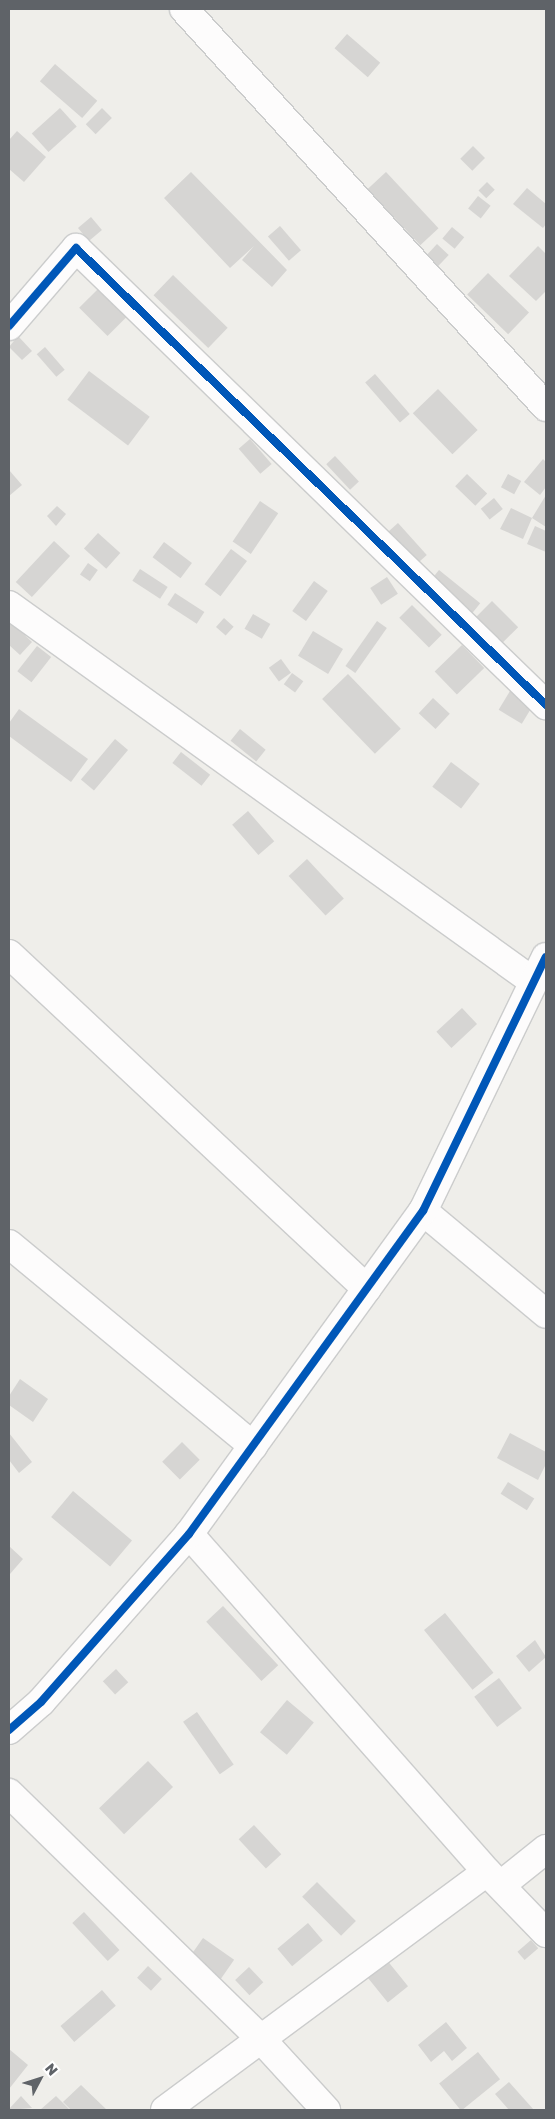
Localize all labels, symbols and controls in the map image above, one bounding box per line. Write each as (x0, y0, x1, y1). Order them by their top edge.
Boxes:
north arrow (15, 2054, 65, 2104)
text: N (42, 2059, 62, 2079)

